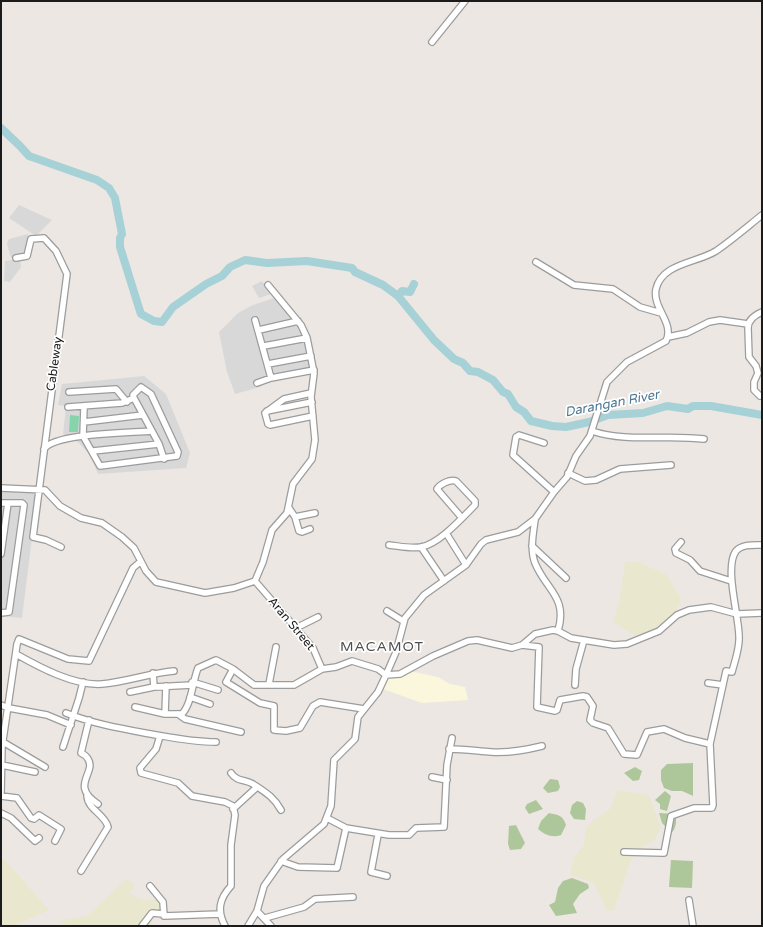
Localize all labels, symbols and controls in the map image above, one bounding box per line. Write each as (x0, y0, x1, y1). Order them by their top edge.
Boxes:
street label: Cableway (44, 336, 66, 392)
water label: Darangan River (564, 387, 660, 421)
street label: Aran Street (265, 594, 317, 654)
district label: MACAMOT (340, 639, 424, 655)

